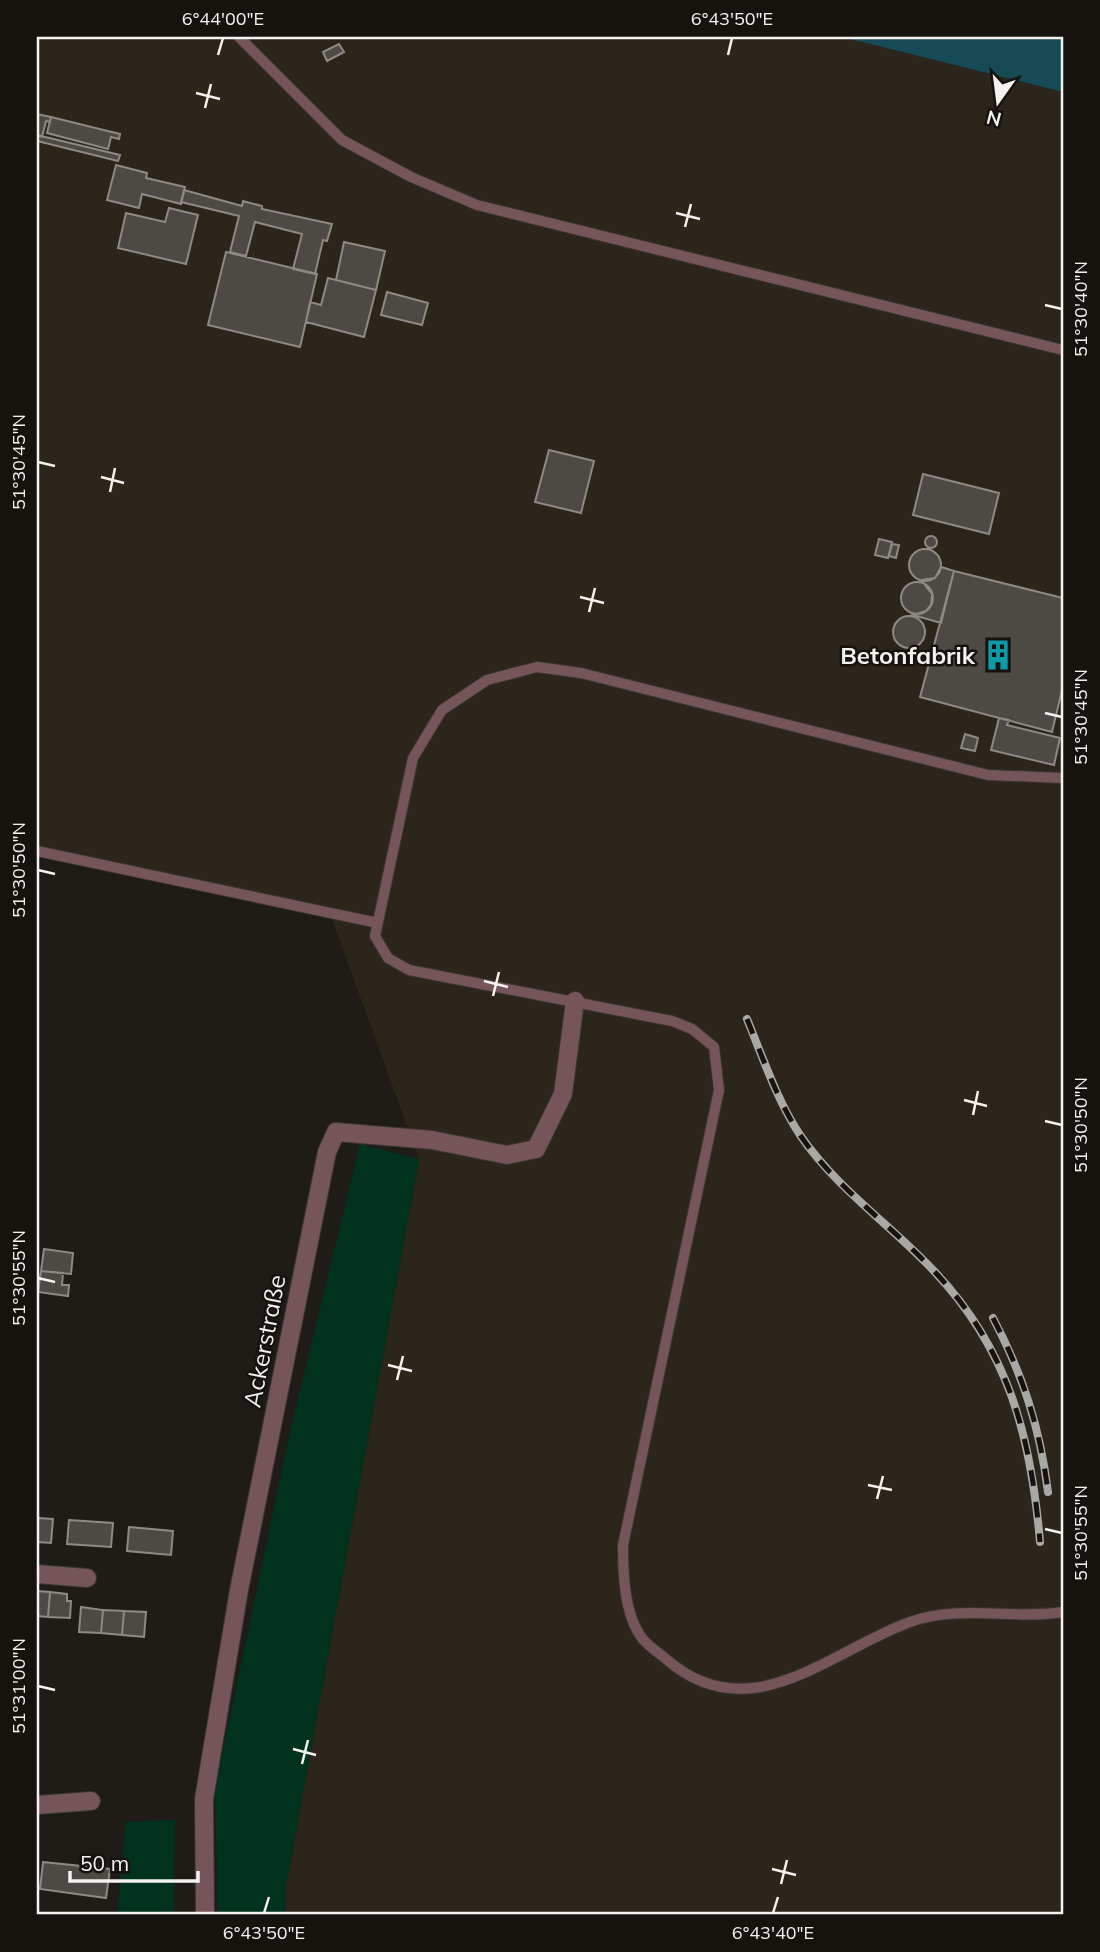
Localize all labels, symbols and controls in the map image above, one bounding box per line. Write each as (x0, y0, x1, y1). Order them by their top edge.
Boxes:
text: 6°44'00"E (182, 7, 264, 30)
text: 6°43'50"E (691, 7, 773, 30)
north arrow (964, 66, 1034, 136)
text: N (984, 105, 1004, 132)
text: 51°30'40"N (1069, 261, 1092, 357)
text: 51°30'45"N (7, 414, 30, 510)
building icon: Betonfabrik (981, 638, 1015, 672)
place label: Betonfabrik (840, 640, 976, 670)
text: 51°30'45"N (1069, 669, 1092, 765)
text: 51°30'50"N (7, 822, 30, 918)
text: 51°30'50"N (1069, 1077, 1092, 1173)
text: 51°30'55"N (7, 1230, 30, 1326)
street label: Ackerstraße (236, 1272, 292, 1410)
text: 51°30'55"N (1069, 1485, 1092, 1581)
text: 51°31'00"N (7, 1638, 30, 1734)
scale bar (70, 1840, 198, 1884)
text: 50 m (80, 1850, 129, 1876)
text: 6°43'50"E (223, 1921, 305, 1944)
text: 6°43'40"E (732, 1921, 814, 1944)

